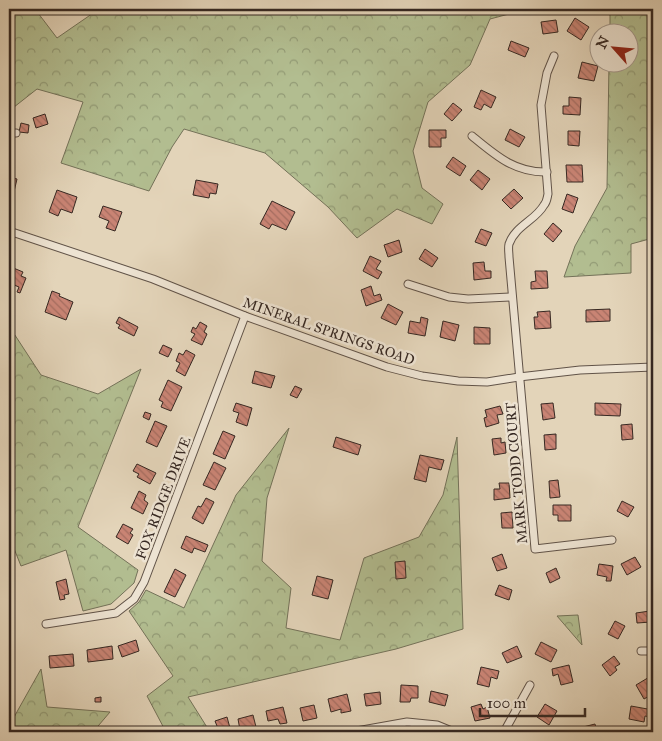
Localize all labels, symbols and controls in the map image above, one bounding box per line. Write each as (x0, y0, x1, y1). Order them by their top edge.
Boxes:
north arrow (590, 22, 640, 72)
text: N (593, 33, 613, 51)
street label: MINERAL SPRINGS ROAD (241, 294, 417, 369)
street label: MARK TODD COURT (502, 401, 531, 544)
street label: FOX RIDGE DRIVE (132, 434, 195, 562)
scale bar (480, 686, 584, 718)
text: 100 m (487, 694, 527, 712)

